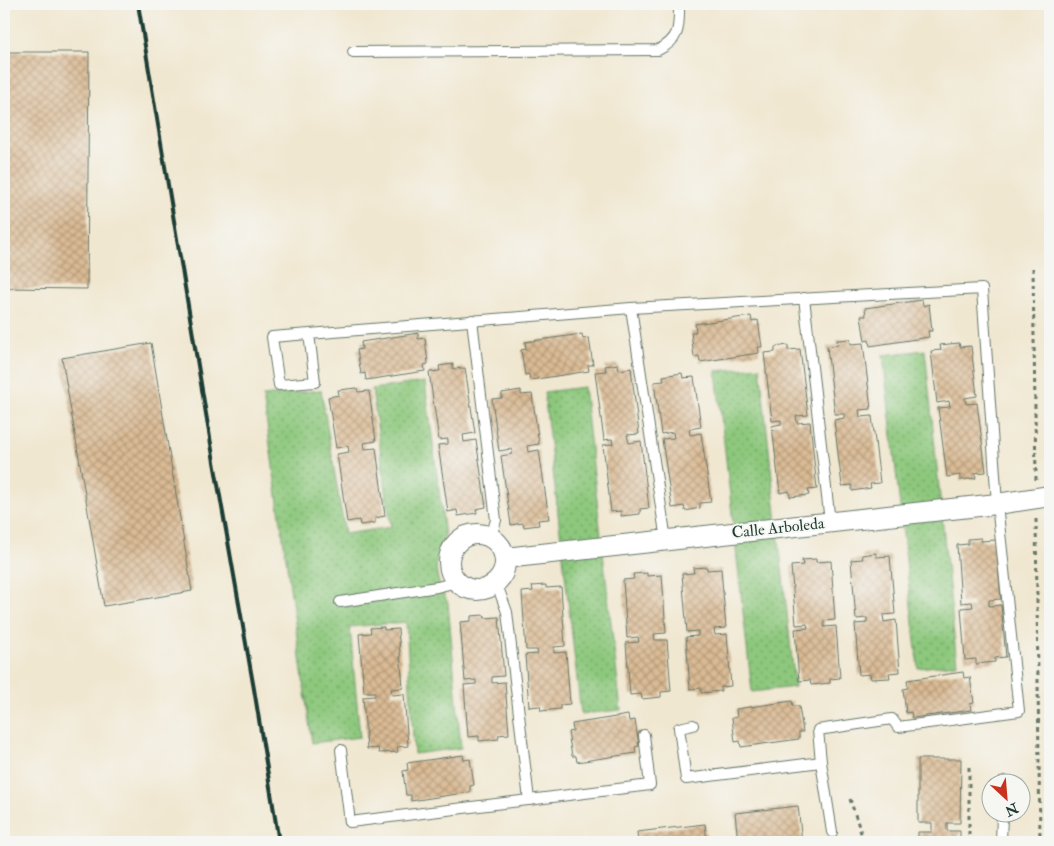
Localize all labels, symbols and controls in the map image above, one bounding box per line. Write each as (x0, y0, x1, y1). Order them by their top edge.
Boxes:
street label: Calle Arboleda (731, 513, 826, 543)
north arrow (982, 774, 1032, 824)
text: N (1002, 798, 1022, 820)

